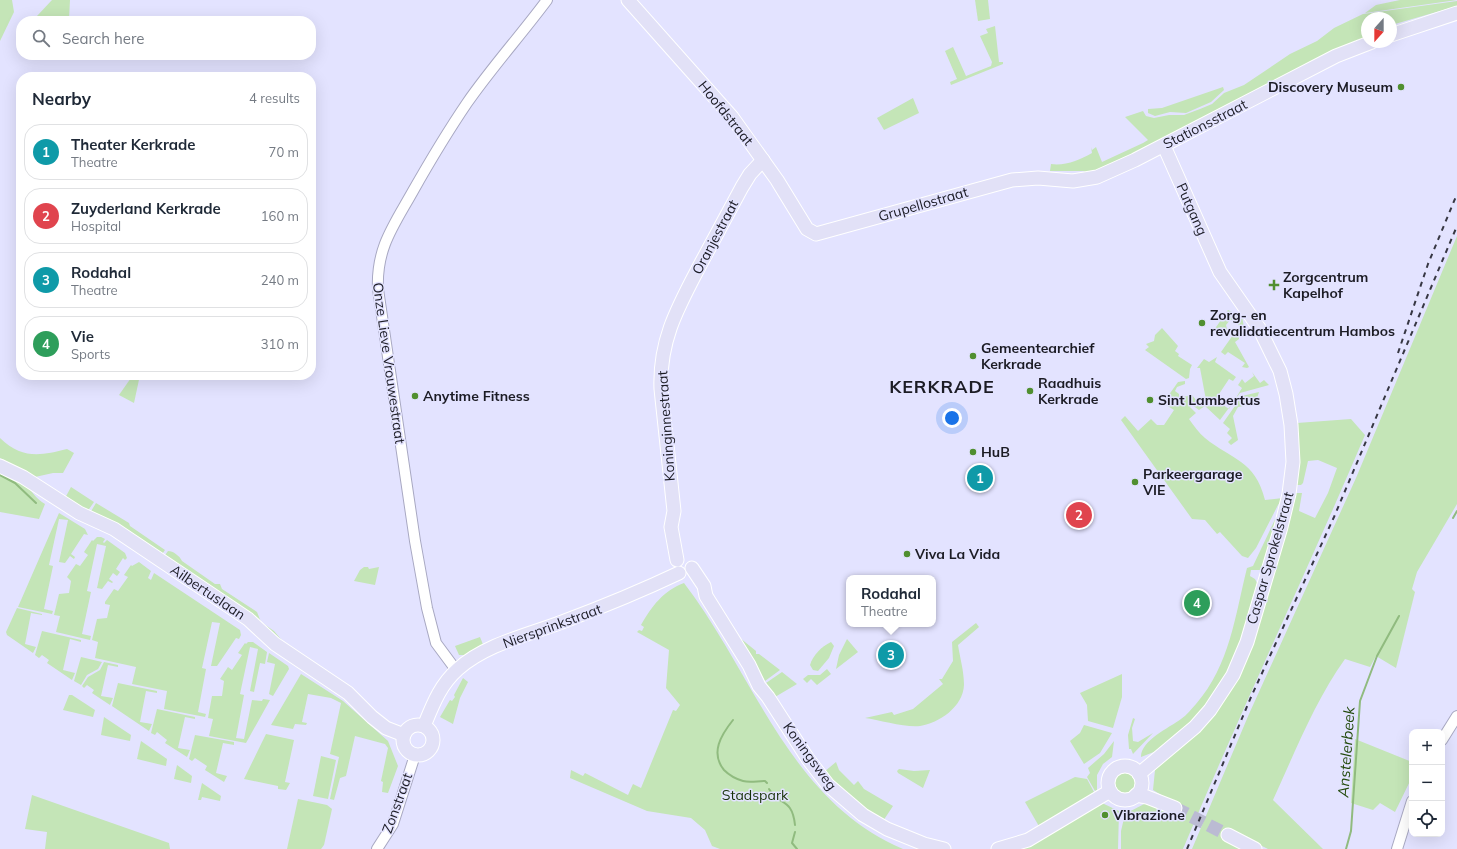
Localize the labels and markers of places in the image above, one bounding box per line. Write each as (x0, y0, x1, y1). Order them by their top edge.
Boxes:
place label: Discovery Museum (1268, 78, 1393, 96)
marker: Discovery Museum (1396, 82, 1406, 92)
place label: Zorgcentrum Kapelhof (1283, 268, 1368, 302)
marker: Zorgcentrum Kapelhof (1268, 279, 1280, 291)
place label: Zorg- en revalidatiecentrum Hambos (1210, 306, 1395, 340)
marker: Zorg- en revalidatiecentrum Hambos (1197, 318, 1207, 328)
place label: Gemeentearchief Kerkrade (981, 339, 1095, 373)
marker: Gemeentearchief Kerkrade (968, 351, 978, 361)
place label: Raadhuis Kerkrade (1038, 374, 1101, 408)
marker: Raadhuis Kerkrade (1025, 386, 1035, 396)
place label: Anytime Fitness (423, 387, 530, 405)
marker: Anytime Fitness (410, 391, 420, 401)
place label: Sint Lambertus (1158, 391, 1260, 409)
marker: Sint Lambertus (1145, 395, 1155, 405)
place label: HuB (981, 443, 1010, 461)
marker: HuB (968, 447, 978, 457)
pin: 1 (967, 463, 993, 493)
place label: Parkeergarage VIE (1142, 465, 1243, 499)
marker: Parkeergarage VIE (1130, 477, 1140, 487)
pin: 2 (1066, 500, 1092, 530)
place label: Viva La Vida (914, 545, 1000, 563)
marker: Viva La Vida (902, 549, 912, 559)
pin: 4 (1184, 588, 1210, 618)
pin: 3 (878, 640, 904, 670)
place label: Vibrazione (1112, 806, 1185, 824)
marker: Vibrazione (1100, 810, 1110, 820)

